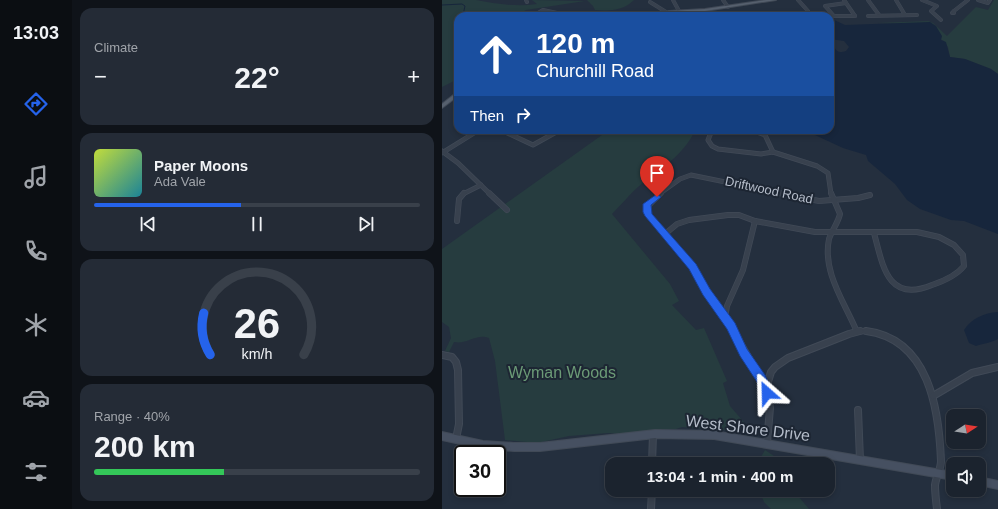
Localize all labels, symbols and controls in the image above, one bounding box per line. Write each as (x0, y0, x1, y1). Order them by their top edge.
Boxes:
text: 13:03 (13, 23, 59, 43)
icon: ahead (470, 28, 522, 80)
text: 120 m (536, 28, 615, 59)
text: Climate (94, 40, 138, 55)
text: 22° (234, 61, 280, 94)
text: Churchill Road (536, 61, 654, 81)
text: − (94, 64, 107, 89)
text: + (407, 64, 420, 89)
icon: directions (22, 90, 50, 118)
icon: right (512, 104, 534, 126)
text: Then (470, 107, 504, 124)
pin (640, 156, 674, 197)
text: Paper Moons (154, 157, 248, 174)
icon: arrive (646, 162, 668, 184)
icon: music (22, 163, 50, 191)
street label: Driftwood Road (724, 173, 814, 207)
text: Ada Vale (154, 174, 206, 189)
icon: previous (137, 213, 159, 235)
icon: pause (246, 213, 268, 235)
icon: next (355, 213, 377, 235)
icon: phone (22, 237, 50, 265)
text: 26 (234, 300, 280, 347)
icon: climate (22, 311, 50, 339)
text: km/h (242, 346, 273, 362)
park label: Wyman Woods (508, 364, 616, 381)
position arrow (746, 372, 788, 414)
icon: car (22, 384, 50, 412)
text: Range · 40% (94, 409, 170, 424)
north arrow (946, 409, 986, 449)
map controls (946, 409, 986, 497)
street label: West Shore Drive (685, 412, 811, 444)
text: 200 km (94, 430, 196, 463)
speed limit sign: 30 (454, 445, 506, 497)
button: sound (946, 457, 986, 497)
icon: filters (22, 458, 50, 486)
text: 13:04 · 1 min · 400 m (647, 468, 793, 485)

